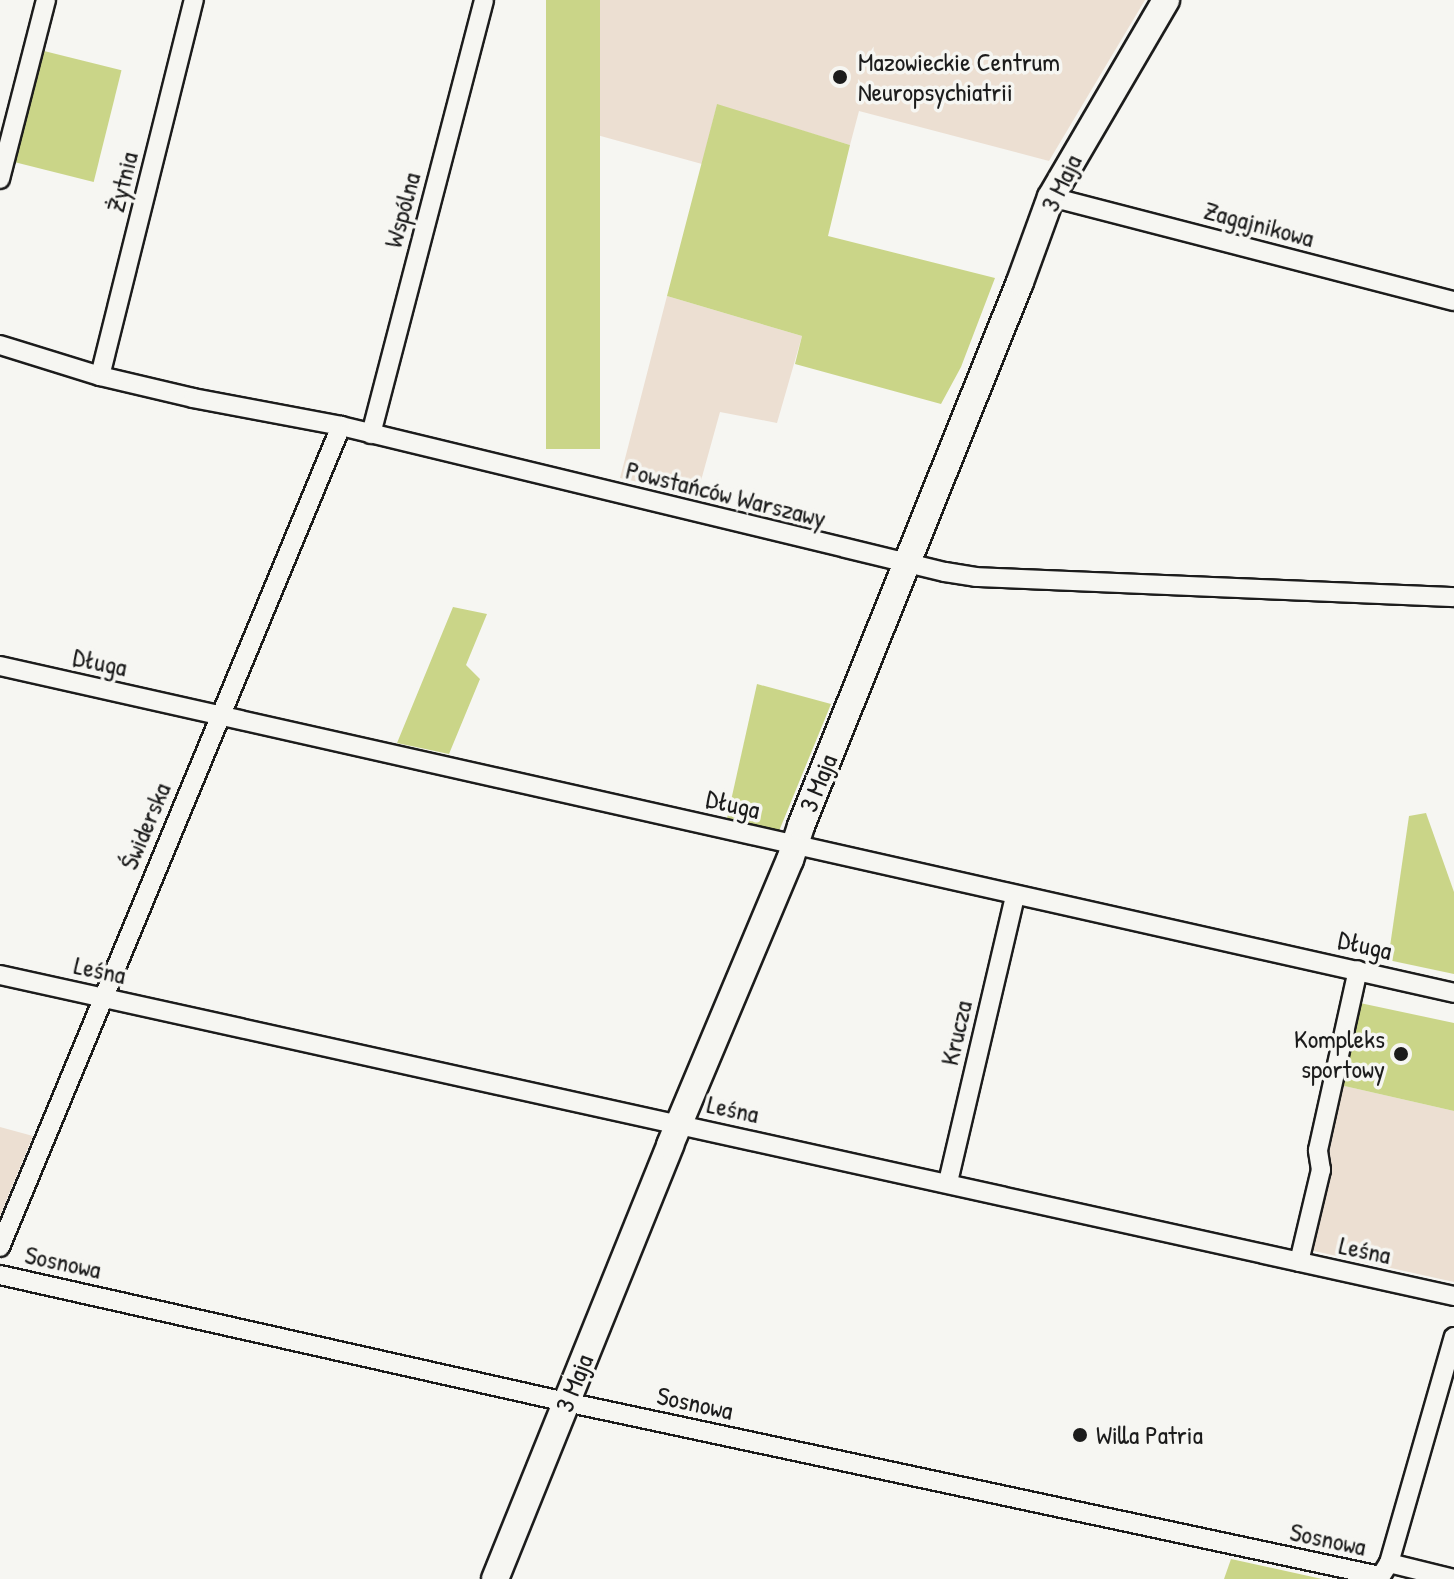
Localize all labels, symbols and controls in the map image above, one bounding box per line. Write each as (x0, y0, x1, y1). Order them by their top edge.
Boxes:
place label: Mazowieckie Centrum Neuropsychiatrii (858, 46, 1060, 108)
marker: Mazowieckie Centrum Neuropsychiatrii (829, 66, 851, 88)
street label: Żytnia (99, 149, 145, 215)
street label: 3 Maja (1034, 149, 1088, 217)
street label: Wspólna (377, 169, 427, 251)
street label: Zagajnikowa (1201, 194, 1317, 254)
street label: Powstańców Warszawy (623, 454, 829, 534)
street label: Długa (70, 641, 130, 683)
street label: 3 Maja (792, 750, 844, 816)
street label: Świderska (113, 778, 177, 874)
street label: Długa (703, 783, 763, 825)
street label: Długa (1335, 924, 1395, 966)
street label: Leśna (71, 949, 129, 991)
street label: Krucza (933, 998, 979, 1068)
place label: Kompleks sportowy (1294, 1023, 1385, 1084)
marker: Kompleks sportowy (1392, 1045, 1410, 1063)
street label: Leśna (704, 1088, 762, 1130)
street label: Leśna (1336, 1229, 1394, 1271)
street label: Sosnowa (22, 1239, 104, 1285)
street label: 3 Maja (548, 1350, 600, 1416)
street label: Sosnowa (654, 1380, 736, 1426)
place label: Willa Patria (1096, 1419, 1203, 1451)
marker: Willa Patria (1071, 1426, 1089, 1444)
street label: Sosnowa (1287, 1516, 1369, 1562)

